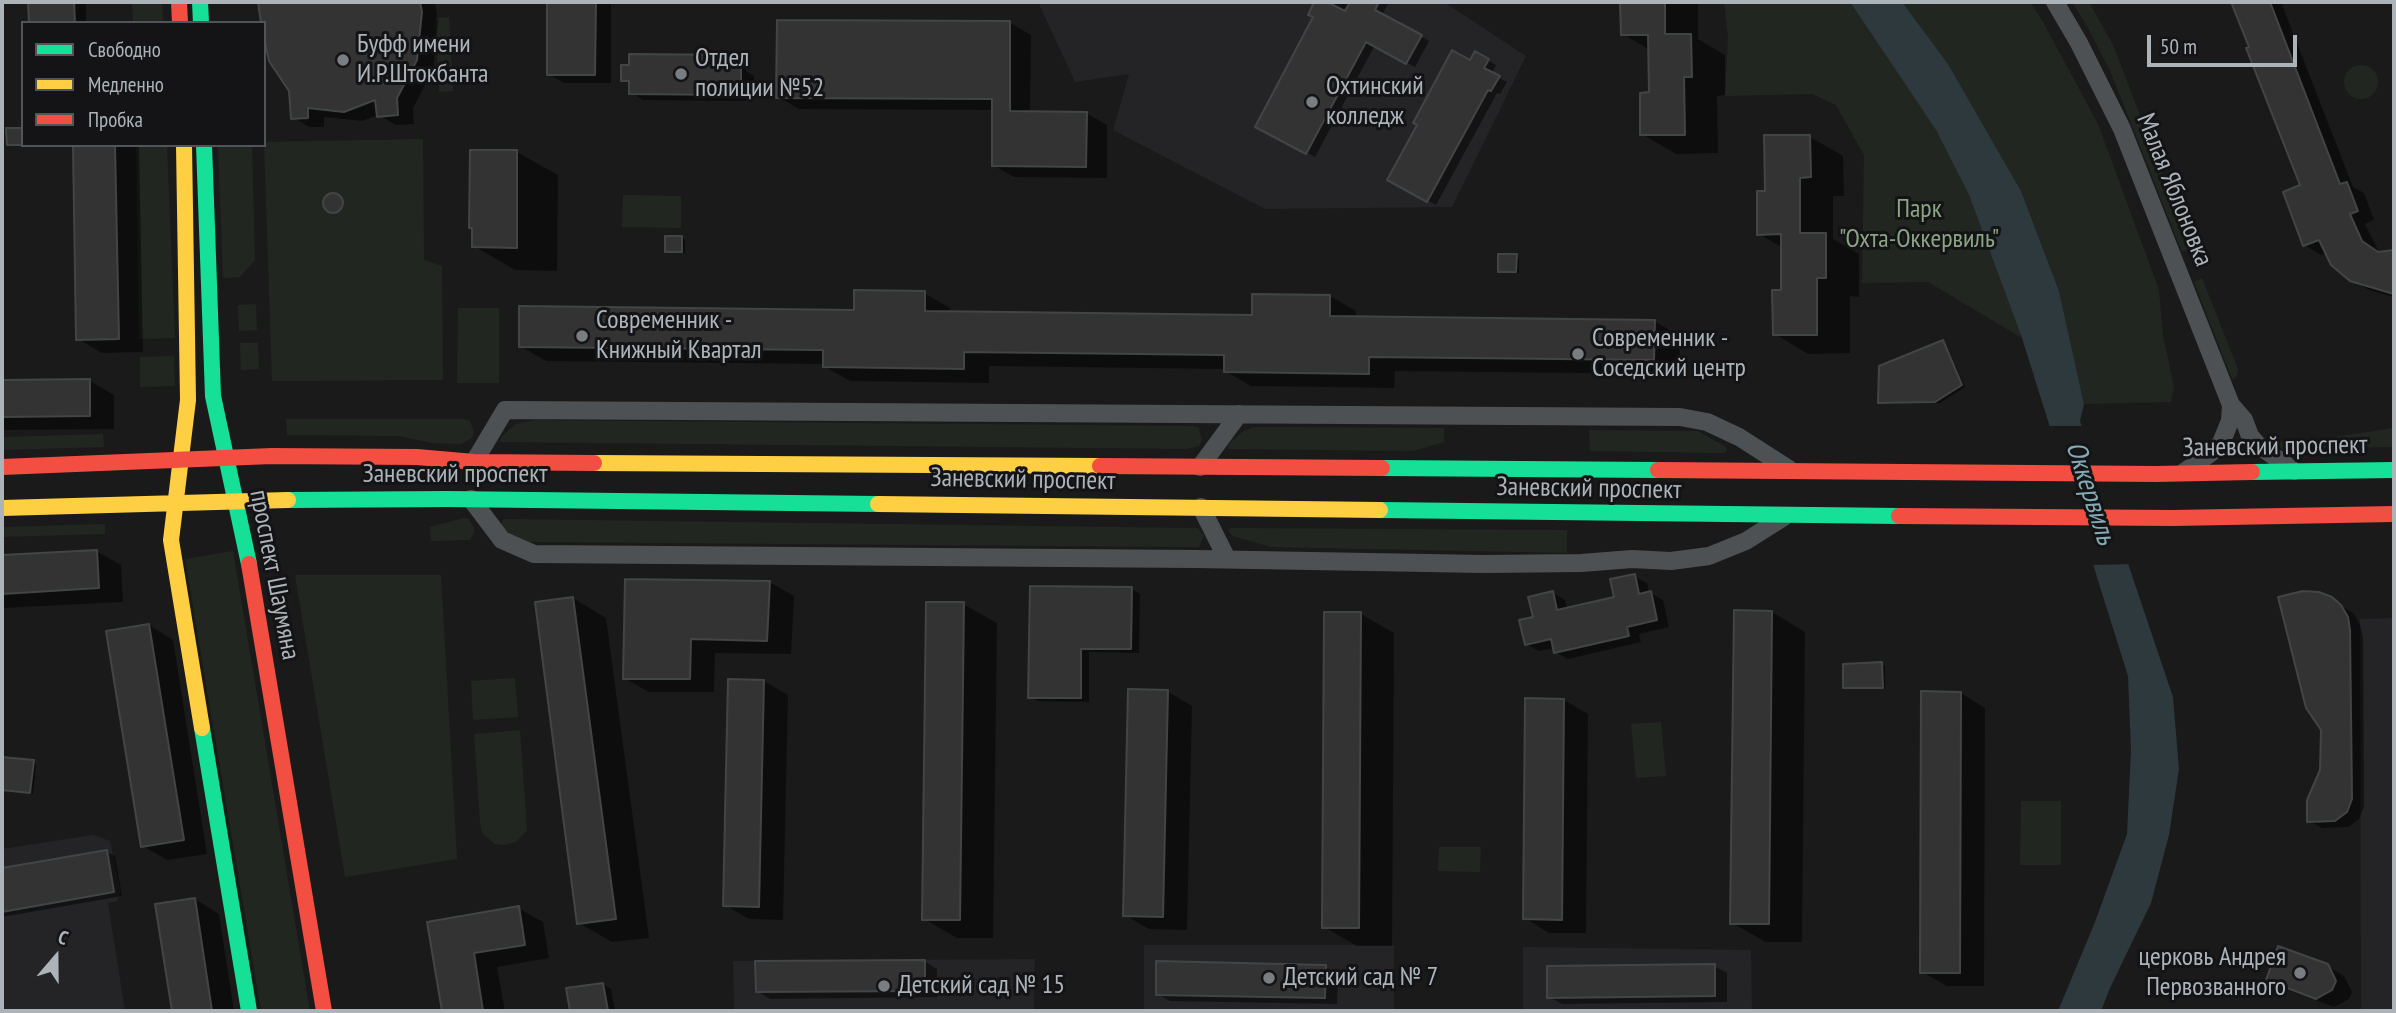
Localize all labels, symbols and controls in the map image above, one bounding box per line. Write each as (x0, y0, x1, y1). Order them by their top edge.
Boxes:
legend (21, 21, 266, 147)
scale bar (2151, 21, 2302, 65)
place label: Буфф имени И.Р.Штокбанта (357, 29, 489, 90)
text: 50 m (2160, 33, 2197, 60)
text: Свободно (88, 36, 161, 63)
place label: Отдел полиции №52 (695, 43, 824, 104)
marker: Буфф имени И.Р.Штокбанта (335, 52, 351, 68)
marker: Отдел полиции №52 (673, 66, 689, 82)
text: Медленно (88, 71, 164, 98)
place label: Охтинский колледж (1326, 71, 1424, 132)
marker: Охтинский колледж (1304, 94, 1320, 110)
text: Пробка (88, 106, 143, 133)
street label: Малая Яблоновка (2129, 109, 2219, 271)
park label: Парк "Охта-Оккервиль" (1839, 194, 1999, 256)
place label: Современник - Книжный Квартал (596, 305, 762, 366)
place label: Современник - Соседский центр (1592, 323, 1746, 384)
marker: Современник - Книжный Квартал (574, 328, 590, 344)
marker: Современник - Соседский центр (1570, 346, 1586, 362)
street label: Заневский проспект (2182, 430, 2368, 464)
water label: Оккервиль (2058, 437, 2122, 549)
street label: Заневский проспект (362, 459, 548, 491)
street label: Заневский проспект (930, 463, 1116, 497)
street label: Заневский проспект (1496, 472, 1682, 506)
street label: проспект Шаумяна (242, 487, 306, 663)
north arrow (21, 922, 91, 992)
text: С (55, 925, 71, 950)
place label: церковь Андрея Первозванного (2138, 942, 2286, 1004)
place label: Детский сад № 7 (1283, 962, 1438, 994)
marker: церковь Андрея Первозванного (2292, 965, 2308, 981)
place label: Детский сад № 15 (898, 970, 1065, 1002)
marker: Детский сад № 7 (1261, 970, 1277, 986)
marker: Детский сад № 15 (876, 978, 892, 994)

